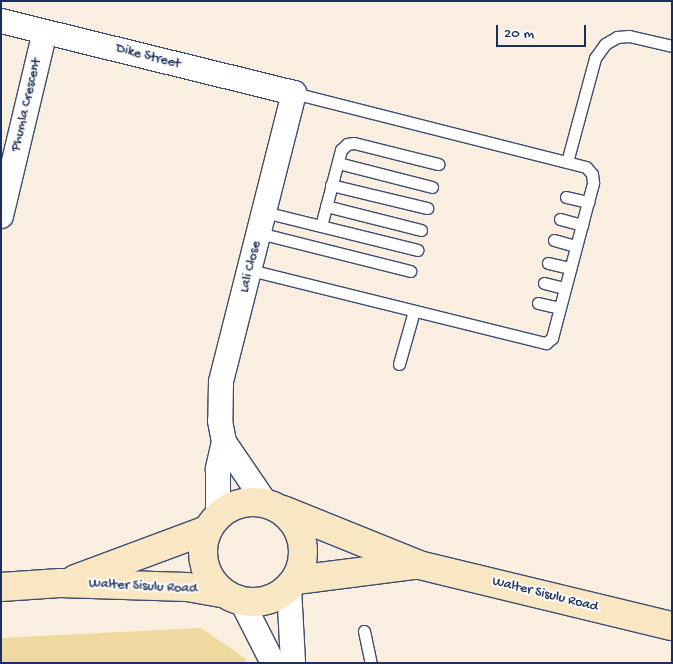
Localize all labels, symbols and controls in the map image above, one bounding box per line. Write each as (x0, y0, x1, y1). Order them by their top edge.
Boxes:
scale bar (498, 15, 588, 47)
text: 20 m (504, 25, 534, 43)
street label: Dike Street (114, 41, 182, 73)
street label: Phumla Crescent (8, 57, 46, 153)
street label: Lali Close (236, 239, 266, 295)
street label: Walter Sisulu Road (490, 574, 600, 616)
street label: Walter Sisulu Road (88, 576, 198, 598)

